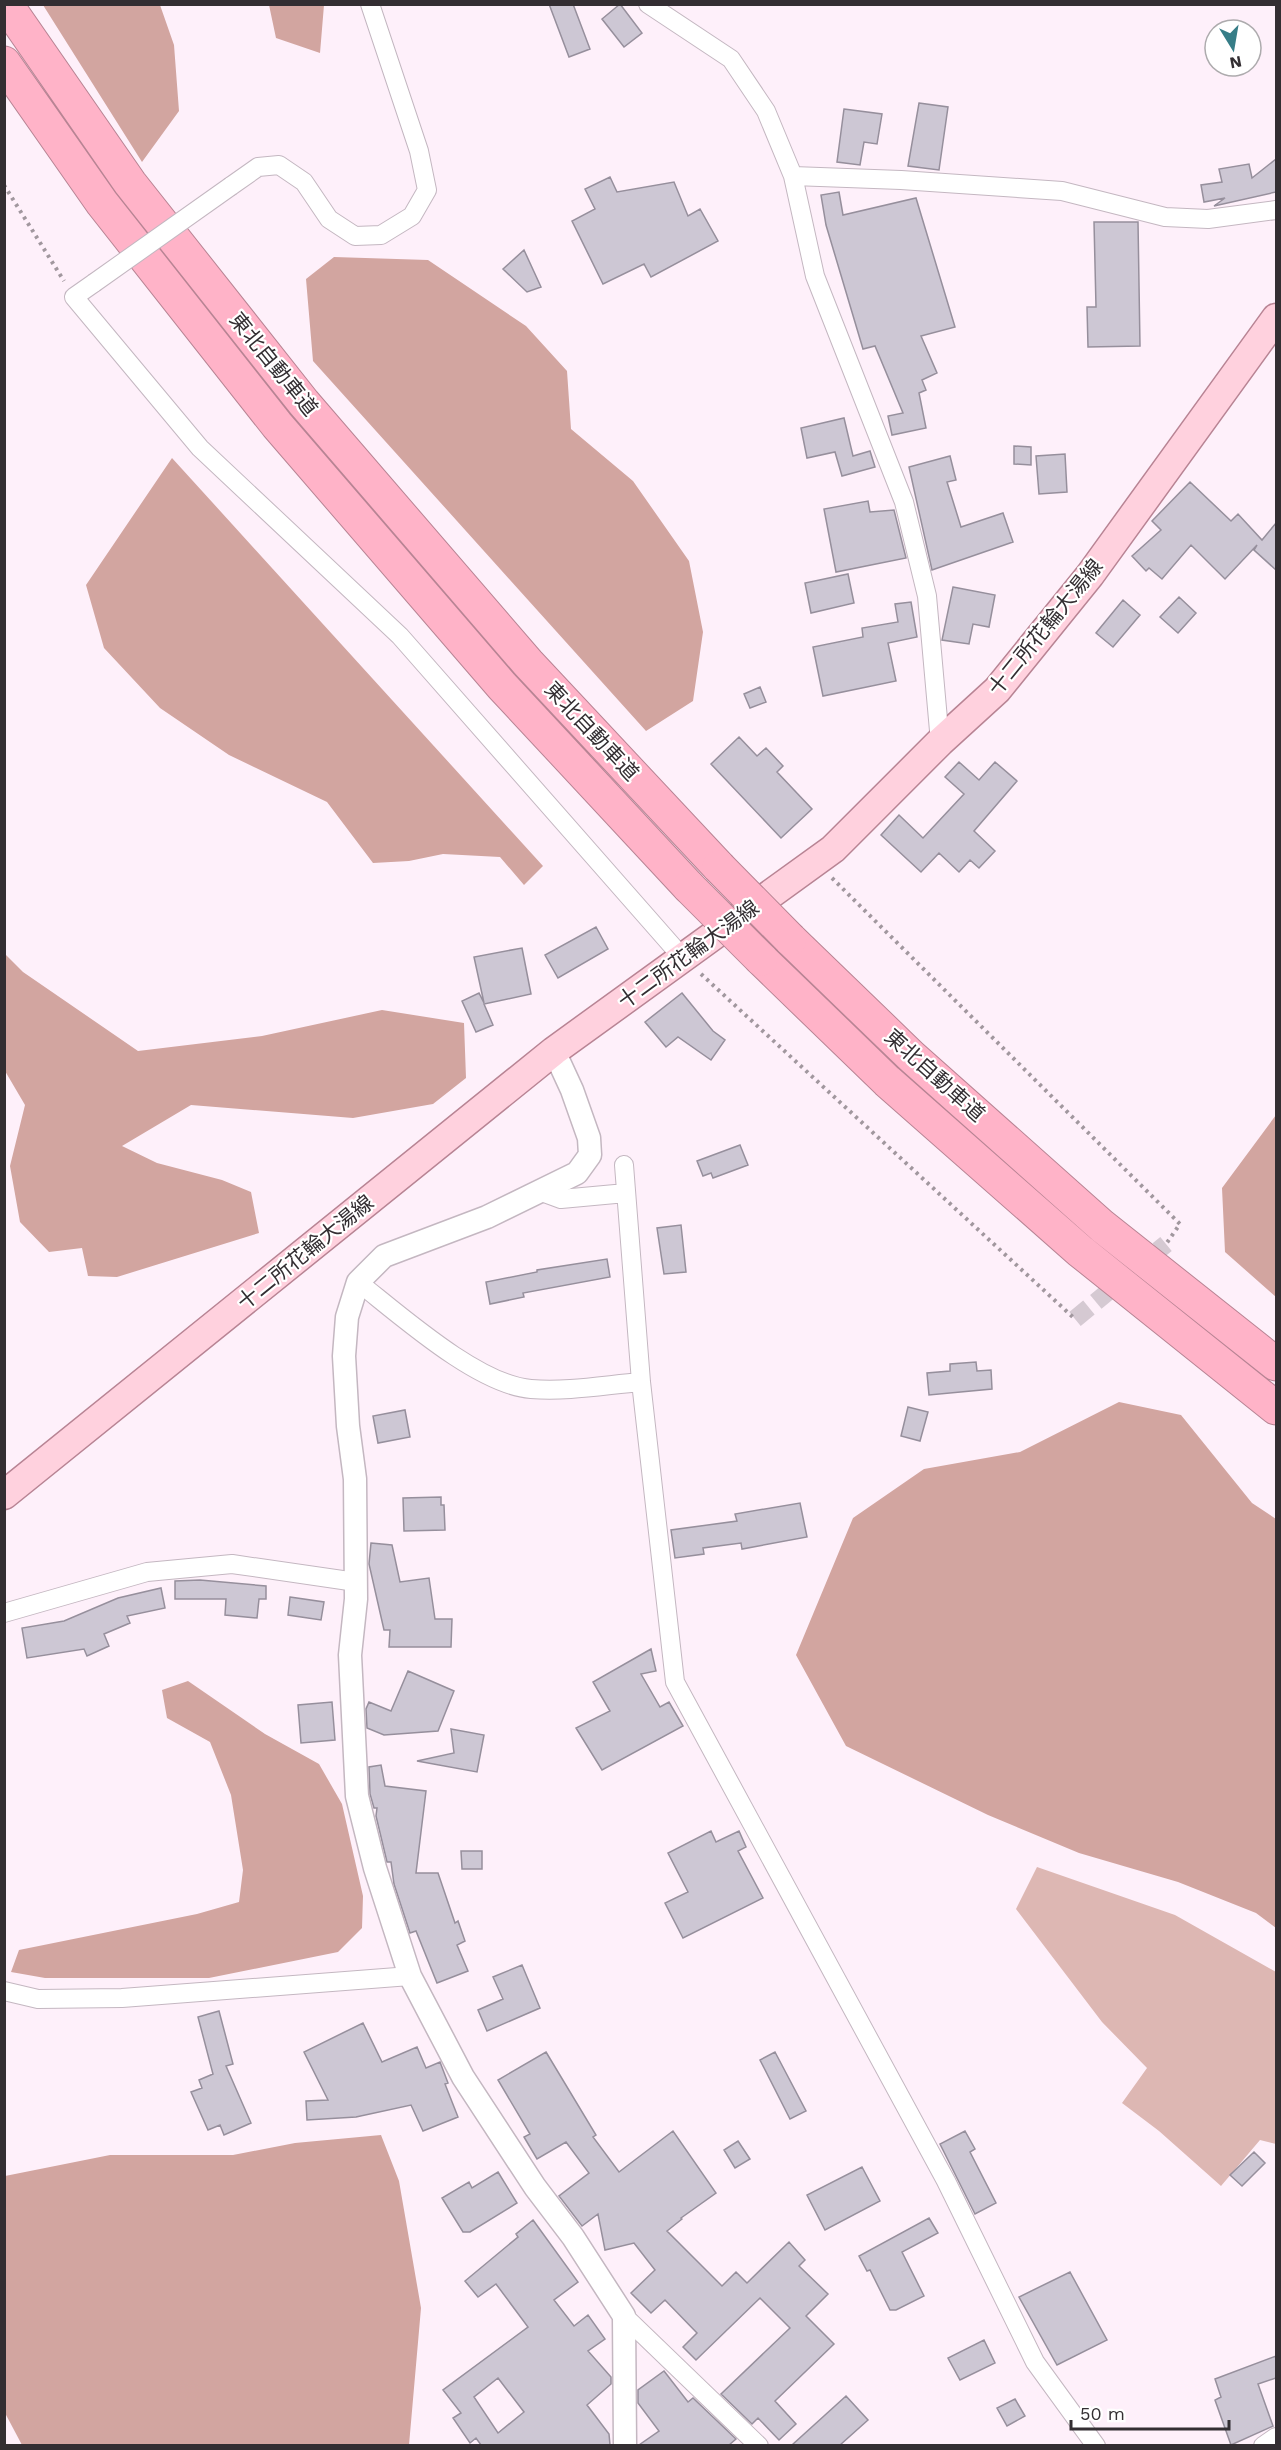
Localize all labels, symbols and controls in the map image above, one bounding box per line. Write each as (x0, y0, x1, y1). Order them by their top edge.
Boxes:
north arrow (1203, 18, 1263, 78)
text: N (1228, 52, 1243, 73)
street label: 東北自動車道 (225, 307, 323, 421)
street label: 十二所花輪大湯線 (982, 554, 1108, 700)
street label: 東北自動車道 (540, 676, 644, 786)
street label: 十二所花輪大湯線 (613, 895, 763, 1013)
street label: 東北自動車道 (880, 1024, 990, 1126)
street label: 十二所花輪大湯線 (232, 1189, 378, 1315)
scale bar (1071, 2393, 1228, 2431)
text: 50 m (1080, 2403, 1125, 2424)

